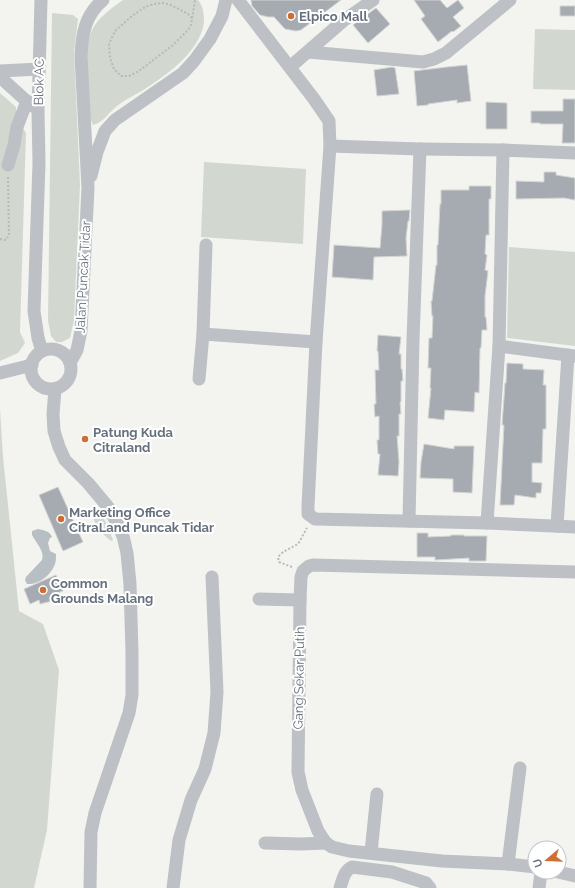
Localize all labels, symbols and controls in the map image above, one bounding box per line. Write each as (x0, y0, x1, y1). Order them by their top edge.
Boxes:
place label: Elpico Mall (299, 9, 369, 24)
marker: Elpico Mall (286, 11, 296, 21)
street label: Blok AC (31, 58, 47, 106)
street label: Jalan Puncak Tidar (73, 220, 93, 334)
place label: Patung Kuda Citraland (93, 425, 174, 455)
marker: Patung Kuda Citraland (80, 434, 90, 444)
place label: Marketing Office CitraLand Puncak Tidar (69, 505, 214, 535)
marker: Marketing Office CitraLand Puncak Tidar (56, 514, 66, 524)
place label: Common Grounds Malang (51, 576, 153, 606)
marker: Common Grounds Malang (38, 585, 48, 595)
street label: Gang Sekar Putih (291, 626, 307, 730)
north arrow (527, 840, 567, 880)
text: U (531, 857, 546, 869)

